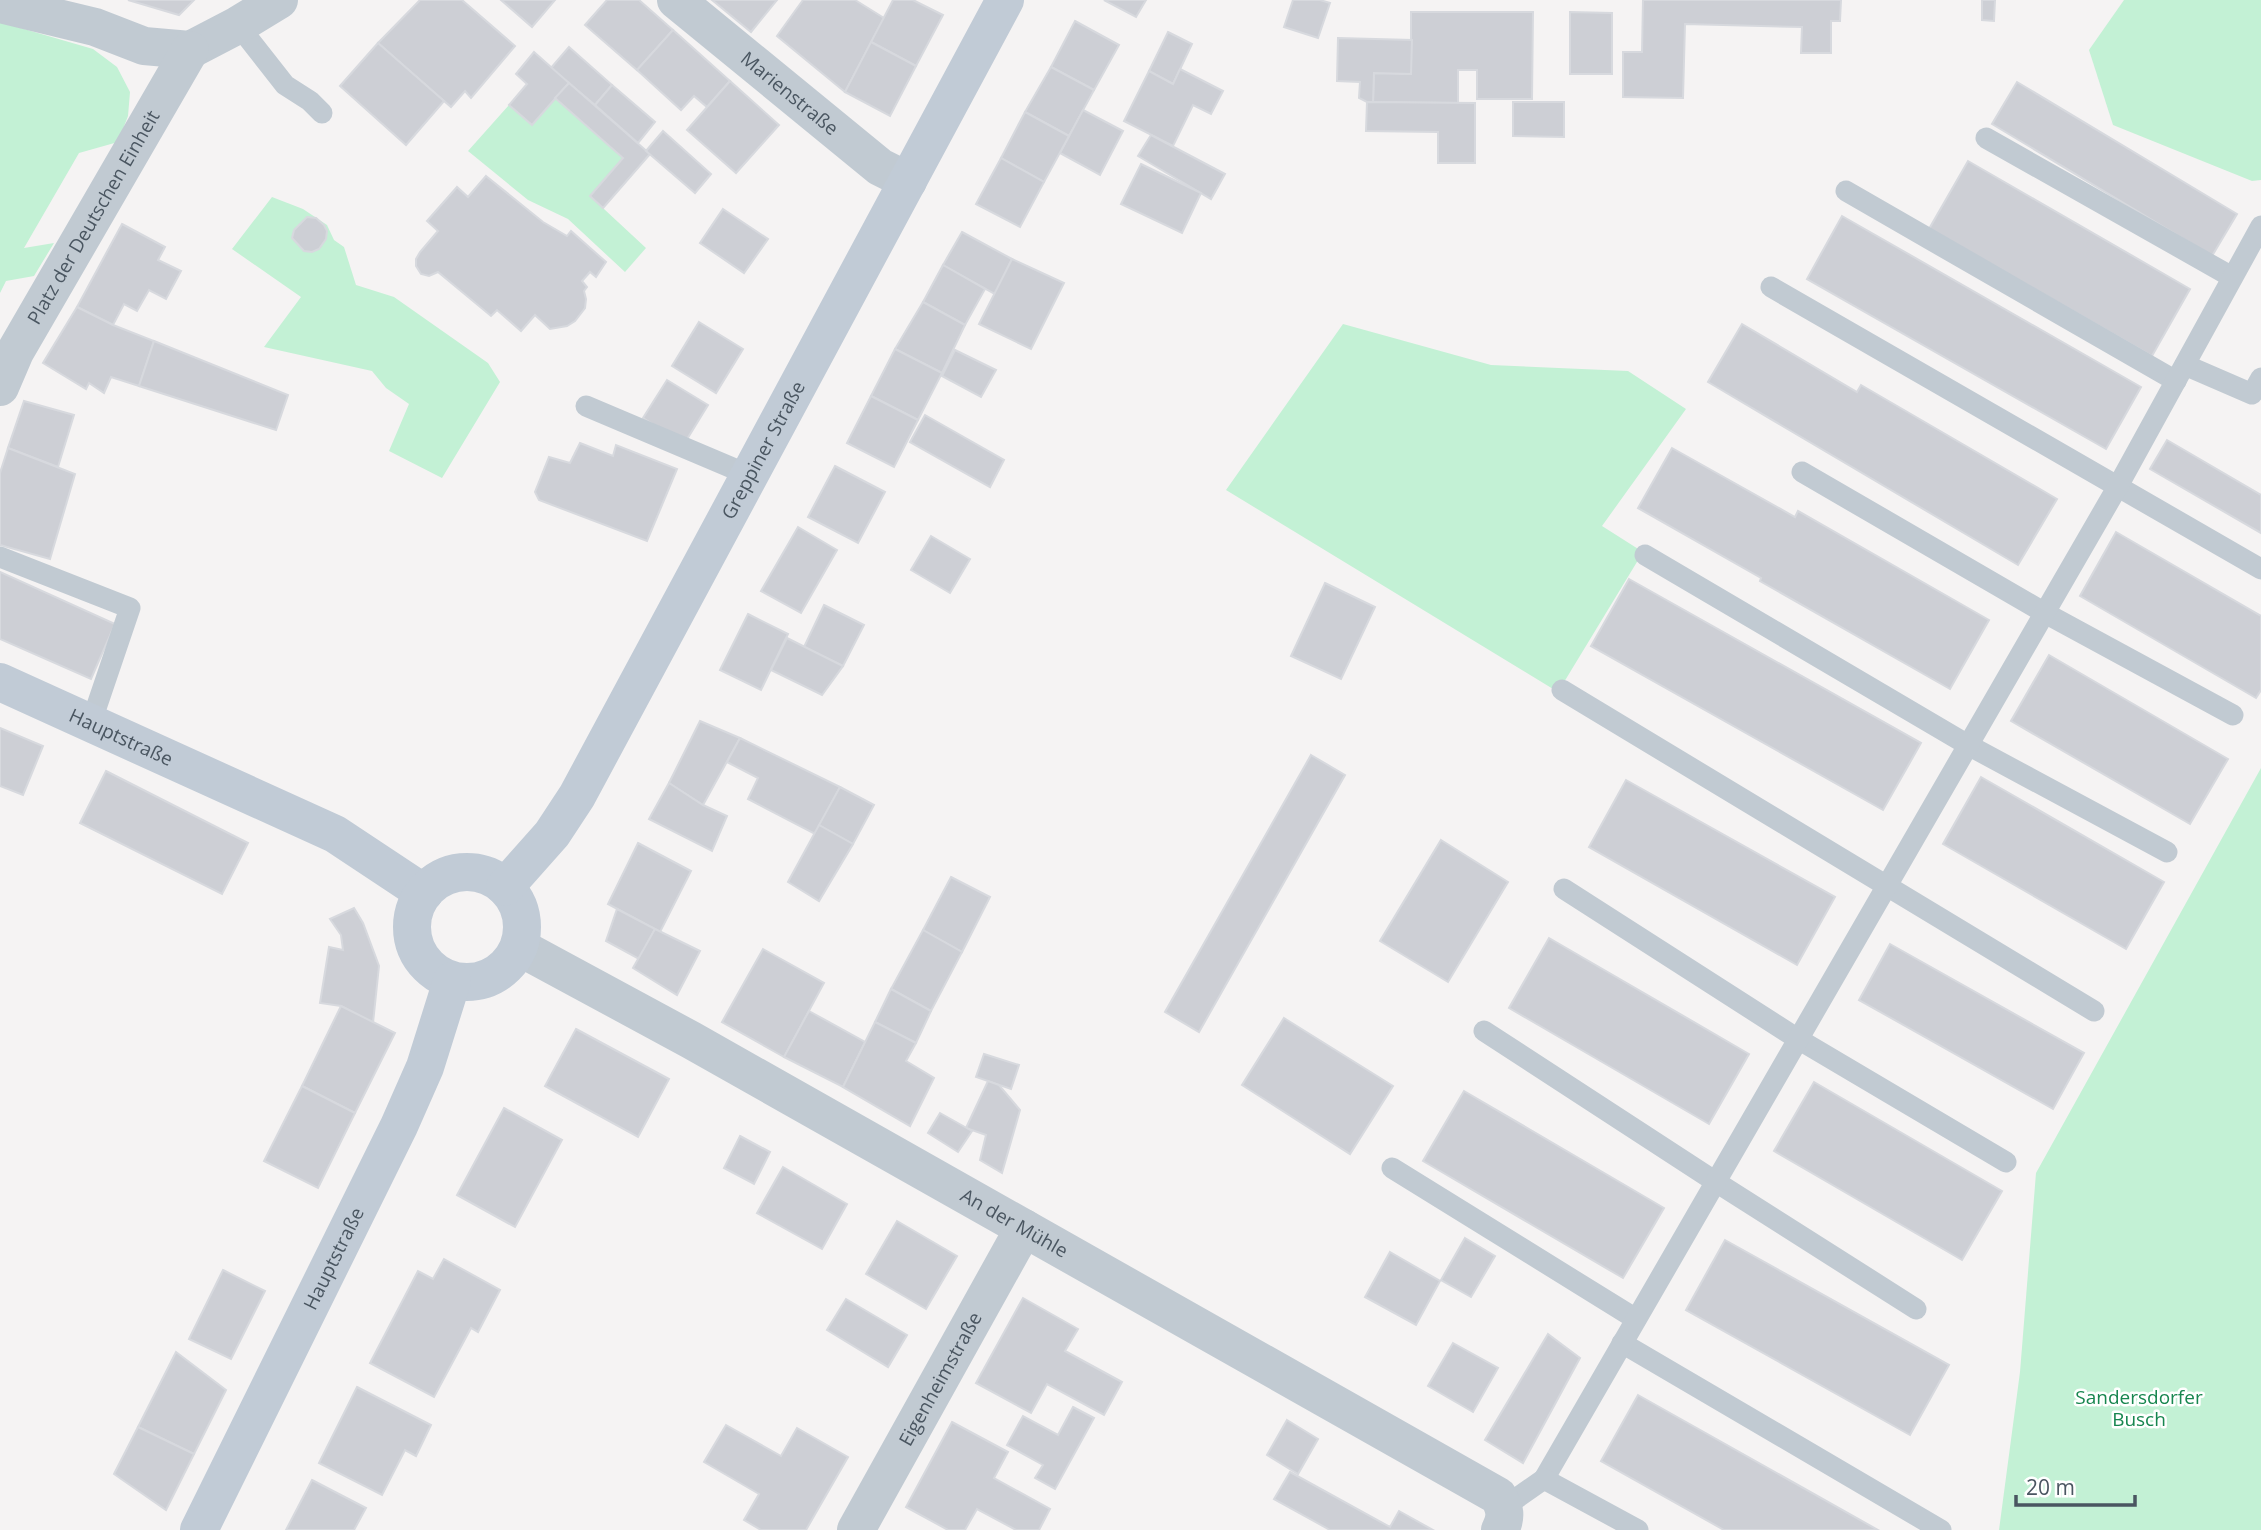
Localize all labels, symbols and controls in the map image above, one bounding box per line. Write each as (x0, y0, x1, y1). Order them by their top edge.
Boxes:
street label: Marienstraße (735, 45, 844, 141)
street label: Platz der Deutschen Einheit (21, 105, 166, 329)
street label: Greppiner Straße (715, 376, 811, 524)
street label: Hauptstraße (65, 702, 177, 772)
street label: An der Mühle (956, 1182, 1073, 1263)
street label: Hauptstraße (297, 1203, 370, 1314)
street label: Eigenheimstraße (892, 1307, 988, 1450)
park label: Sandersdorfer Busch (2075, 1384, 2203, 1432)
scale bar (2016, 1464, 2135, 1508)
text: 20 m (2026, 1473, 2075, 1501)

